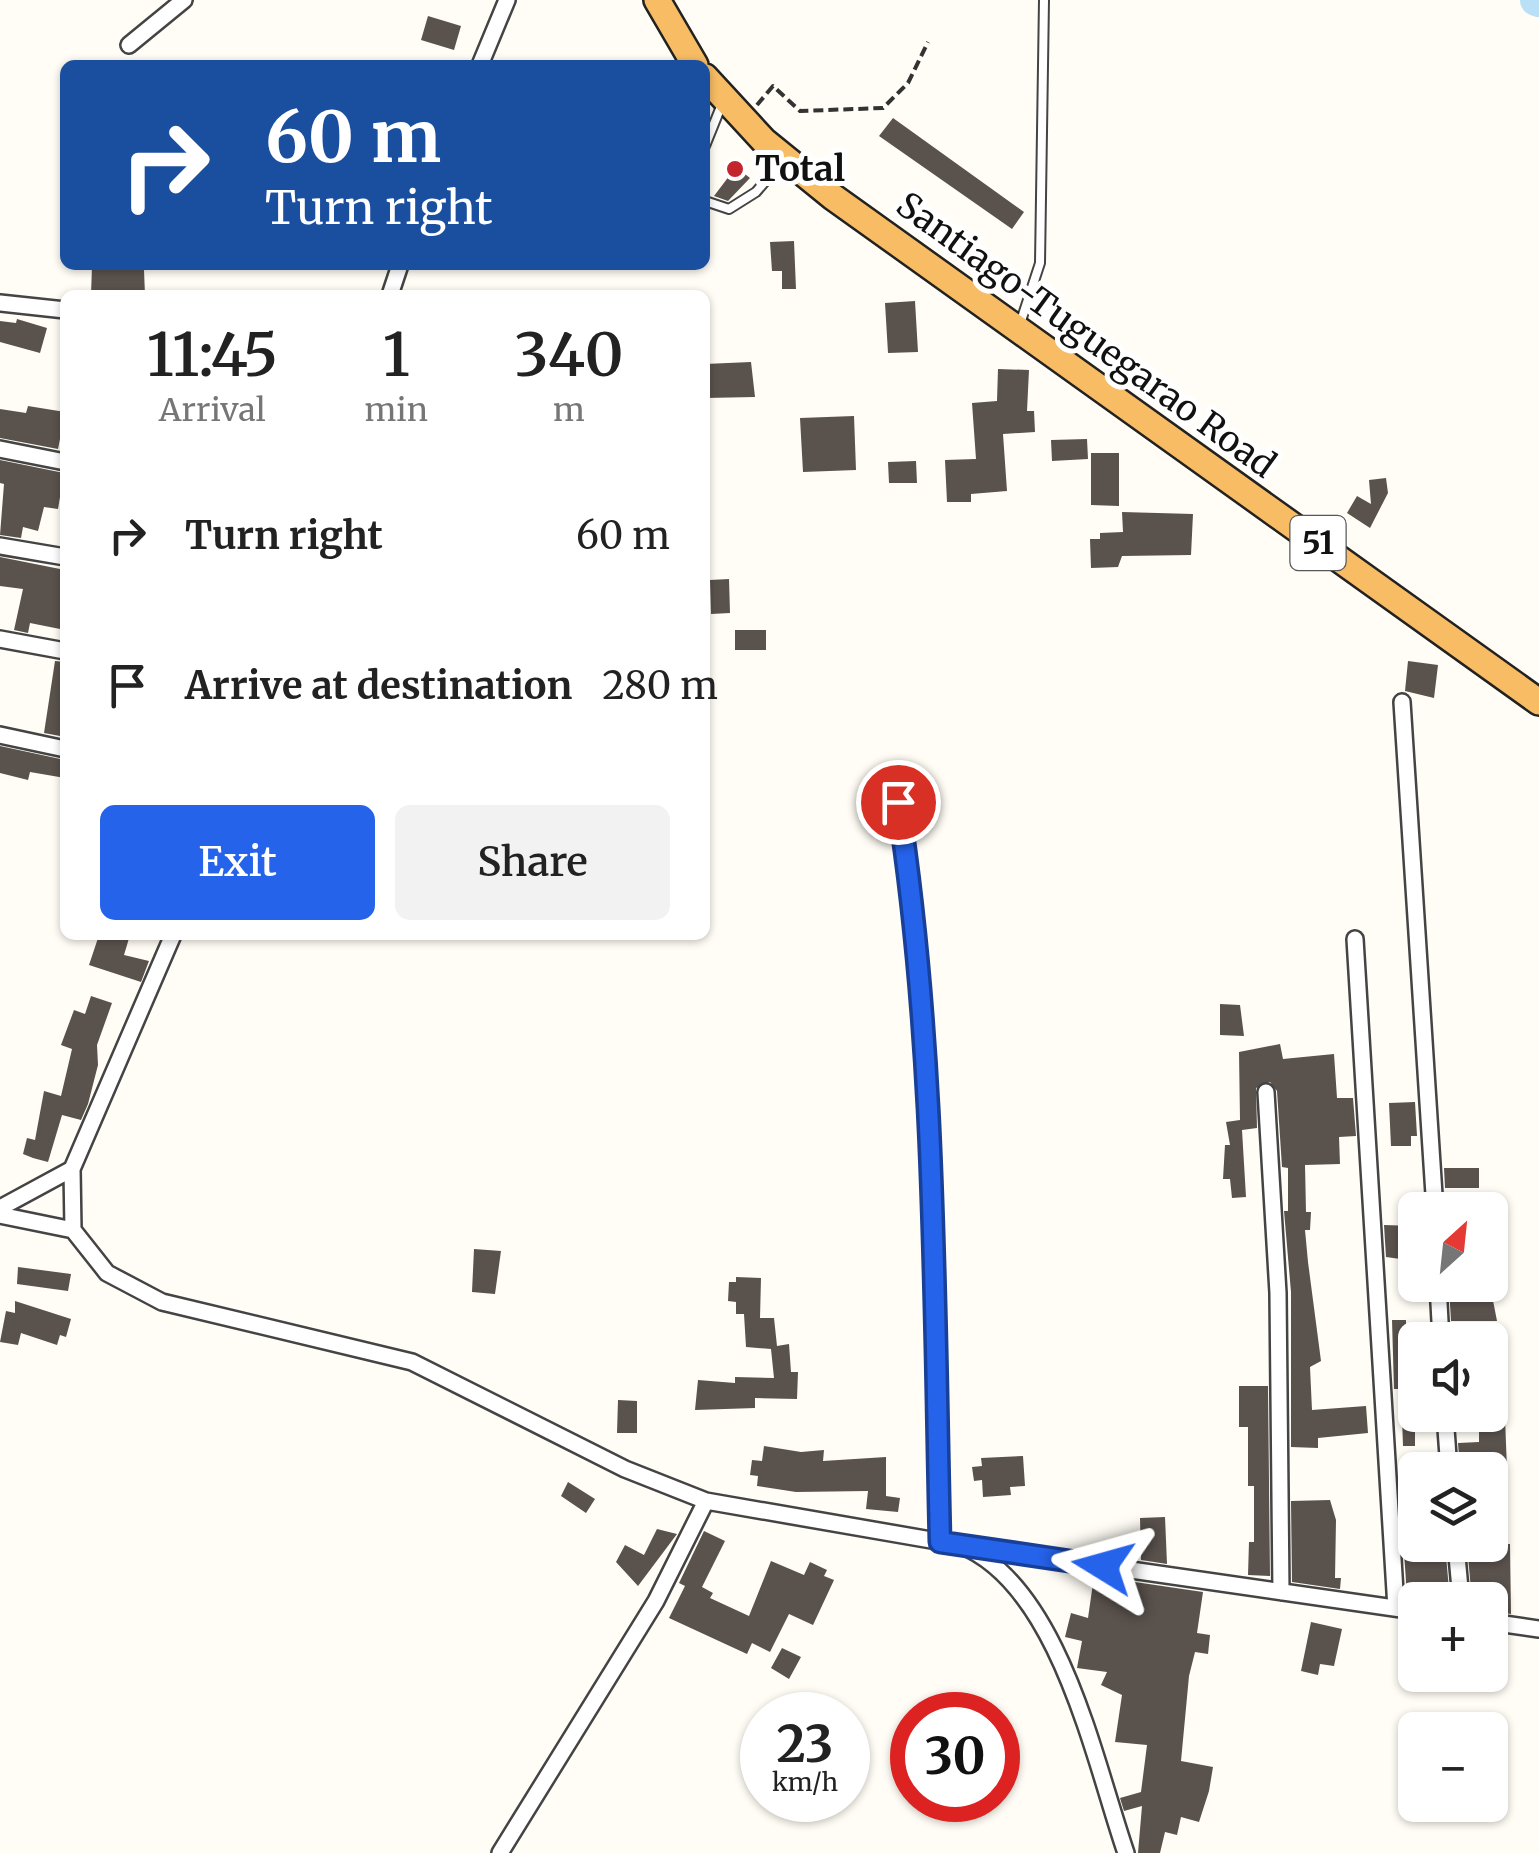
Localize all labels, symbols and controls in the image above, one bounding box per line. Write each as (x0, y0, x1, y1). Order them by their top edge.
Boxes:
text: 60 m (265, 93, 441, 181)
icon: right (100, 100, 230, 230)
place label: Total (755, 147, 845, 191)
marker: Total (724, 158, 746, 180)
text: Turn right (265, 180, 493, 236)
street label: Santiago-Tuguegarao Road (888, 183, 1284, 487)
text: 11:45 (146, 317, 278, 392)
text: 1 (383, 317, 410, 392)
text: 340 (514, 317, 624, 392)
text: Arrival (159, 390, 266, 430)
text: min (365, 390, 428, 430)
text: m (553, 390, 585, 430)
icon: right (100, 508, 155, 563)
text: Turn right (185, 512, 383, 559)
text: 60 m (576, 512, 670, 559)
road number: 51 (1290, 516, 1346, 570)
icon: arrive (100, 658, 155, 713)
text: Arrive at destination (185, 662, 572, 709)
text: 280 m (602, 662, 718, 709)
pin (856, 760, 941, 845)
icon: arrive (871, 775, 926, 830)
button: Exit (100, 805, 375, 920)
button: Share (395, 805, 670, 920)
north arrow (1398, 1192, 1508, 1302)
map controls (1398, 1192, 1508, 1822)
button: sound (1398, 1322, 1508, 1432)
button: layers (1398, 1452, 1508, 1562)
position arrow (1051, 1514, 1155, 1618)
button: + (1398, 1582, 1508, 1692)
speed limit sign: 30 (890, 1692, 1020, 1822)
button: − (1398, 1712, 1508, 1822)
text: 23 (777, 1713, 833, 1776)
text: km/h (772, 1766, 838, 1798)

